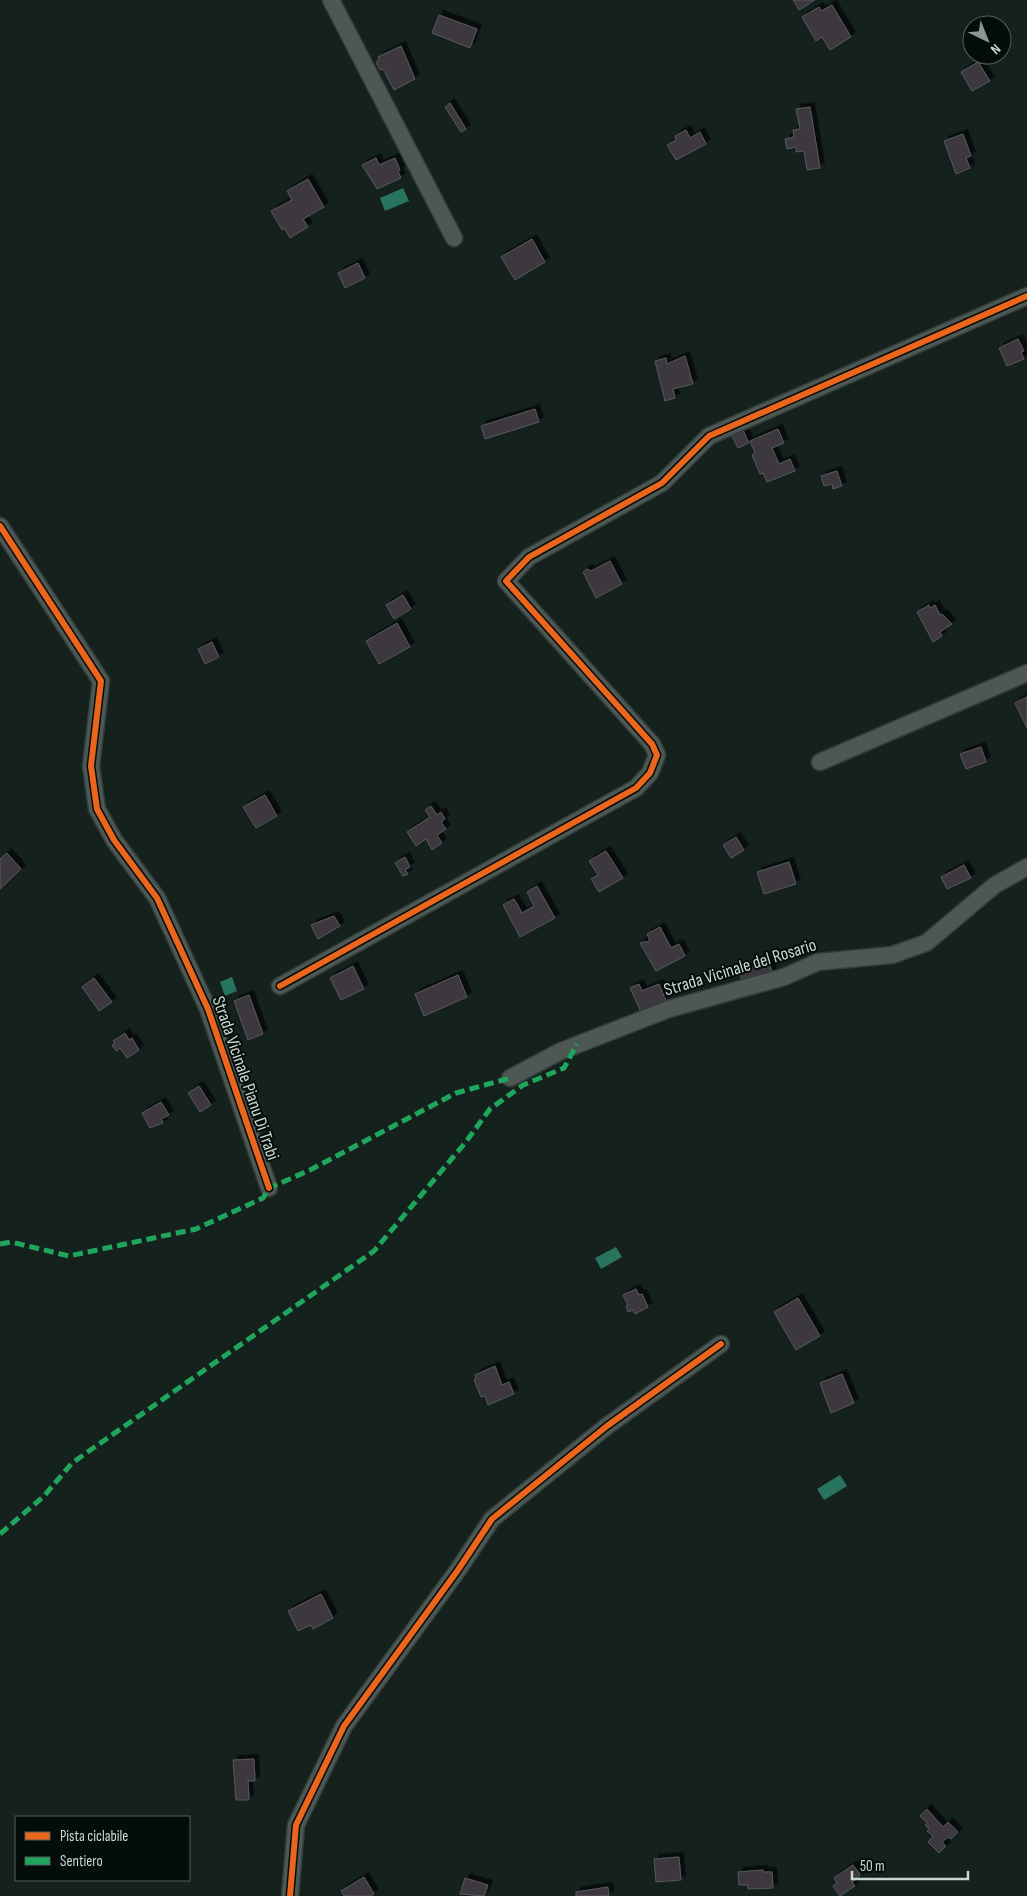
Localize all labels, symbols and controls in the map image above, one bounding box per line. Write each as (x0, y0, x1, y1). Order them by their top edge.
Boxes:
north arrow (962, 15, 1012, 65)
text: N (987, 40, 1004, 58)
street label: Strada Vicinale del Rosario (661, 934, 819, 1001)
street label: Strada Vicinale Pianu Di Trabi (208, 993, 283, 1163)
legend (15, 1816, 190, 1881)
text: Pista ciclabile (60, 1827, 128, 1846)
scale bar (852, 1848, 968, 1880)
text: Sentiero (60, 1852, 103, 1871)
text: 50 m (860, 1857, 885, 1876)

